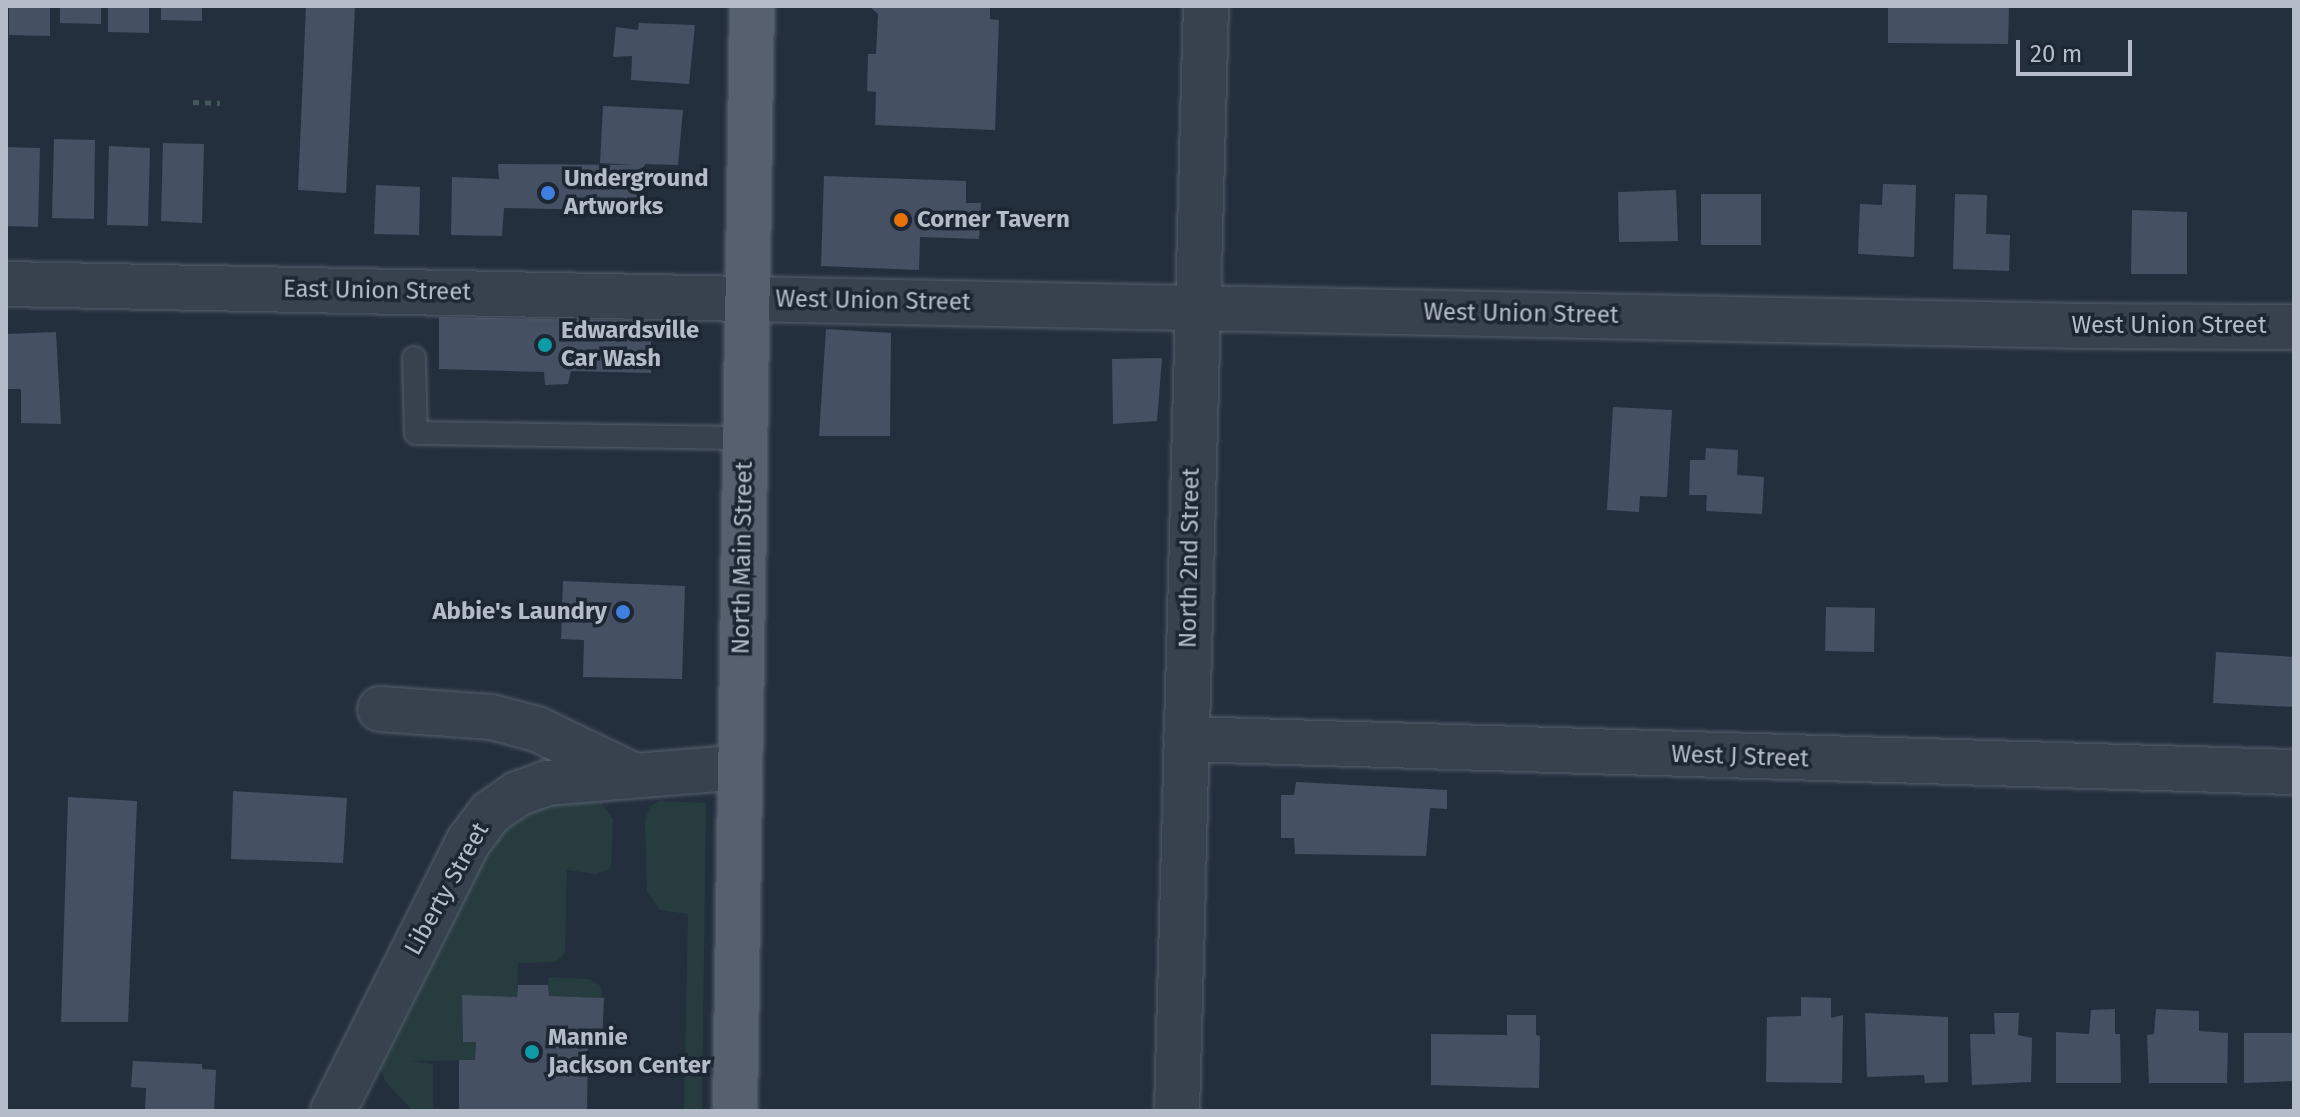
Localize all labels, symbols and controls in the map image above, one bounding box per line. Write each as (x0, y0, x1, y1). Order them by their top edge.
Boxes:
scale bar (2020, 24, 2136, 74)
text: 20 m (2030, 40, 2082, 68)
place label: Underground Artworks (564, 165, 709, 221)
marker: Underground Artworks (539, 184, 557, 202)
place label: Corner Tavern (917, 206, 1070, 234)
marker: Corner Tavern (892, 211, 910, 229)
street label: East Union Street (283, 275, 471, 307)
street label: West Union Street (775, 285, 971, 317)
street label: West Union Street (1423, 298, 1619, 330)
street label: West Union Street (2071, 312, 2267, 340)
place label: Edwardsville Car Wash (561, 317, 699, 373)
marker: Edwardsville Car Wash (536, 336, 554, 354)
street label: North Main Street (727, 461, 759, 655)
street label: North 2nd Street (1174, 467, 1206, 649)
place label: Abbie's Laundry (432, 598, 607, 626)
marker: Abbie's Laundry (614, 603, 632, 621)
street label: West J Street (1671, 740, 1809, 774)
street label: Liberty Street (399, 818, 495, 960)
place label: Mannie Jackson Center (548, 1024, 711, 1080)
marker: Mannie Jackson Center (523, 1043, 541, 1061)

